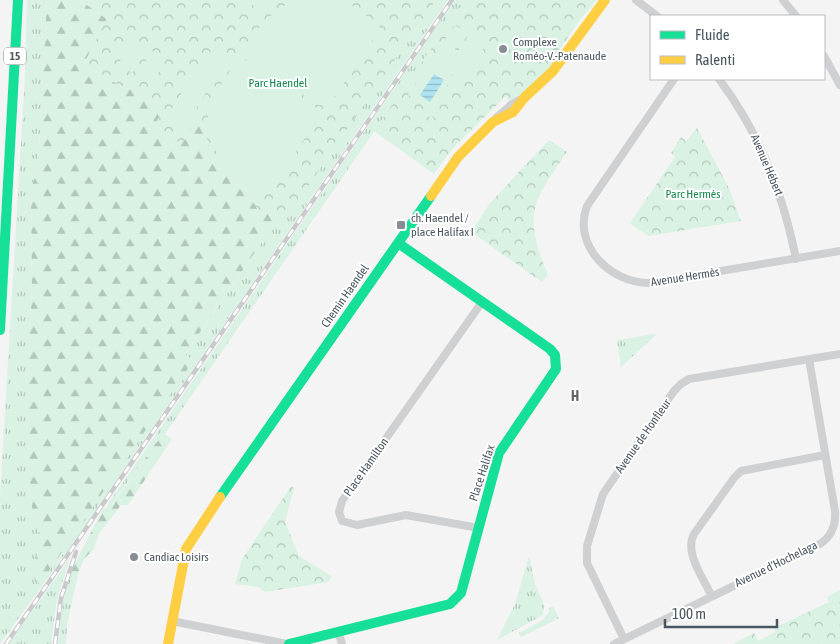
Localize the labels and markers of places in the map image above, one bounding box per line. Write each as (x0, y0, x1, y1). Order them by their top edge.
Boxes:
place label: Complexe Roméo-V.-Patenaude (513, 35, 606, 63)
marker: Complexe Roméo-V.-Patenaude (497, 43, 509, 55)
place label: ch. Haendel / place Halifax I (411, 211, 474, 239)
marker: ch. Haendel / place Halifax I (395, 219, 407, 231)
place label: Candiac Loisirs (144, 550, 209, 564)
marker: Candiac Loisirs (128, 551, 140, 563)

